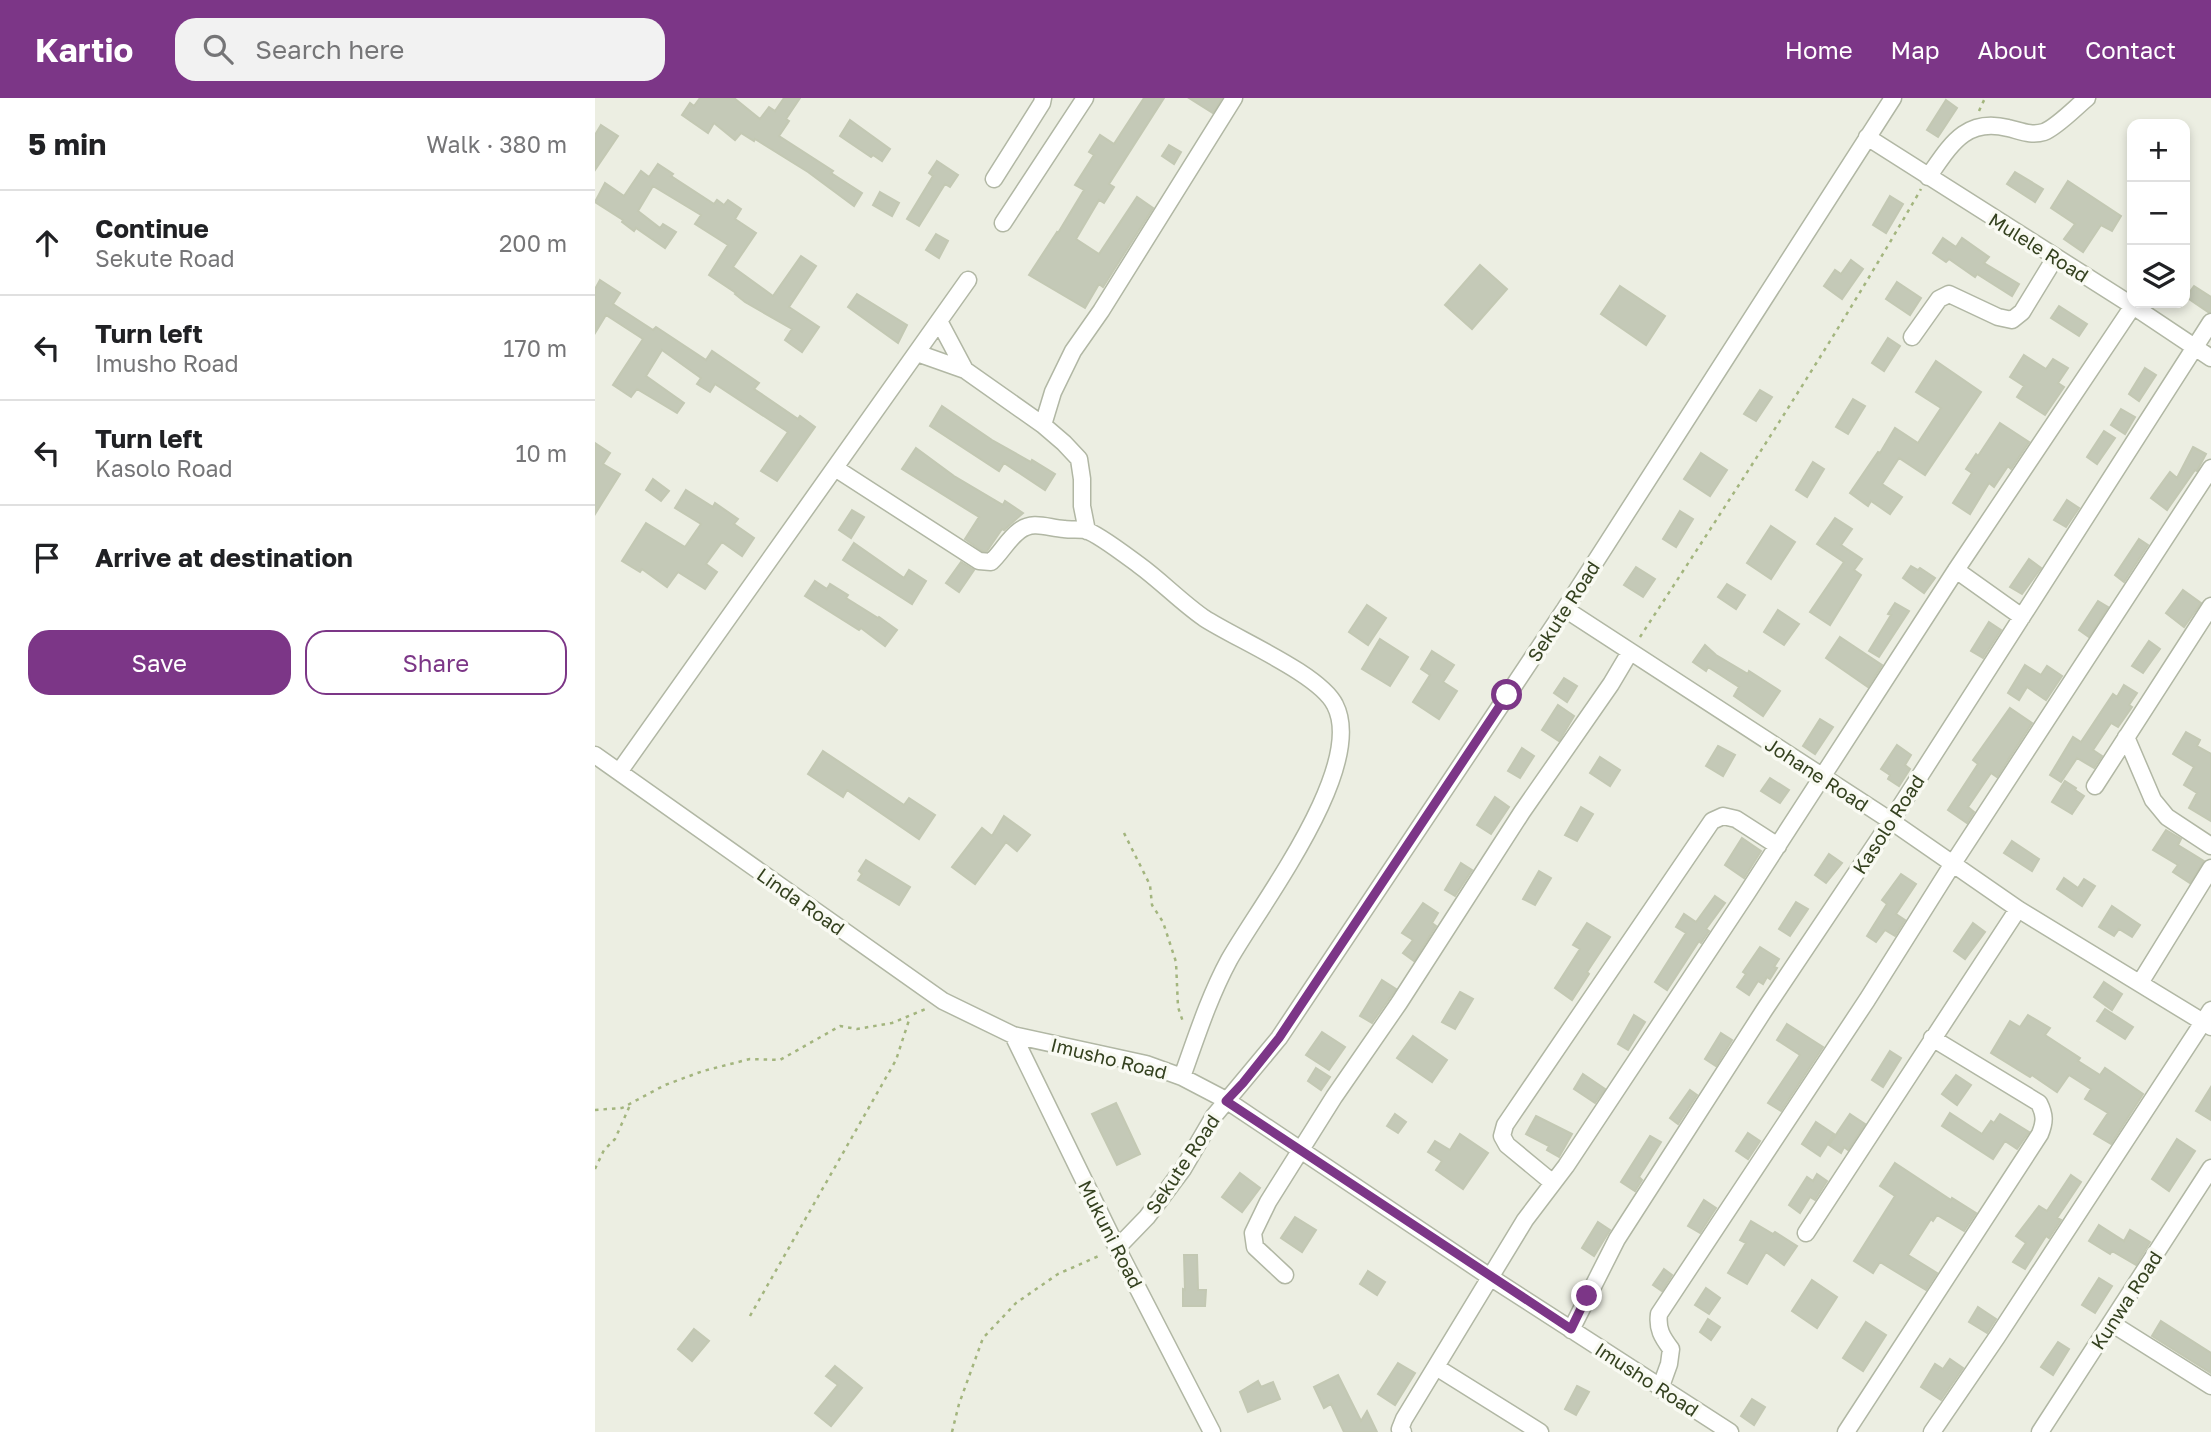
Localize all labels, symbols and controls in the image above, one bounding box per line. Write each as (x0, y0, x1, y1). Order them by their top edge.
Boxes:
search box (175, 18, 665, 81)
text: Kartio (35, 30, 133, 69)
icon: search (199, 30, 237, 68)
text: Search here (255, 34, 404, 65)
text: Home (1785, 35, 1853, 64)
text: Map (1891, 35, 1940, 64)
text: About (1978, 35, 2047, 64)
text: Contact (2085, 35, 2176, 64)
map controls (2127, 119, 2190, 308)
button: + (2127, 119, 2190, 182)
text: 5 min (28, 126, 106, 162)
text: Walk · 380 m (426, 130, 567, 158)
button: − (2127, 182, 2190, 245)
street label: Mulele Road (1985, 207, 2093, 287)
text: Continue (95, 213, 209, 244)
icon: ahead (28, 224, 66, 262)
text: 200 m (499, 229, 567, 257)
text: Sekute Road (95, 244, 235, 272)
button: layers (2127, 245, 2190, 308)
text: Turn left (95, 318, 203, 349)
icon: left (28, 329, 66, 367)
text: 170 m (503, 334, 567, 362)
text: Imusho Road (95, 349, 239, 377)
text: Turn left (95, 423, 203, 454)
icon: left (28, 434, 66, 472)
text: 10 m (515, 439, 567, 467)
text: Kasolo Road (95, 454, 233, 482)
icon: arrive (28, 539, 66, 577)
text: Arrive at destination (95, 542, 353, 573)
street label: Sekute Road (1522, 556, 1604, 666)
button: Save (28, 630, 291, 695)
button: Share (305, 630, 567, 695)
route start (1491, 679, 1522, 710)
street label: Johane Road (1761, 732, 1873, 816)
street label: Kasolo Road (1847, 770, 1929, 878)
street label: Linda Road (753, 863, 849, 939)
street label: Imusho Road (1049, 1032, 1169, 1084)
street label: Sekute Road (1140, 1110, 1224, 1218)
street label: Mukuni Road (1074, 1176, 1148, 1292)
street label: Kunwa Road (2086, 1246, 2166, 1354)
route end (1571, 1280, 1602, 1311)
street label: Imusho Road (1591, 1337, 1703, 1421)

